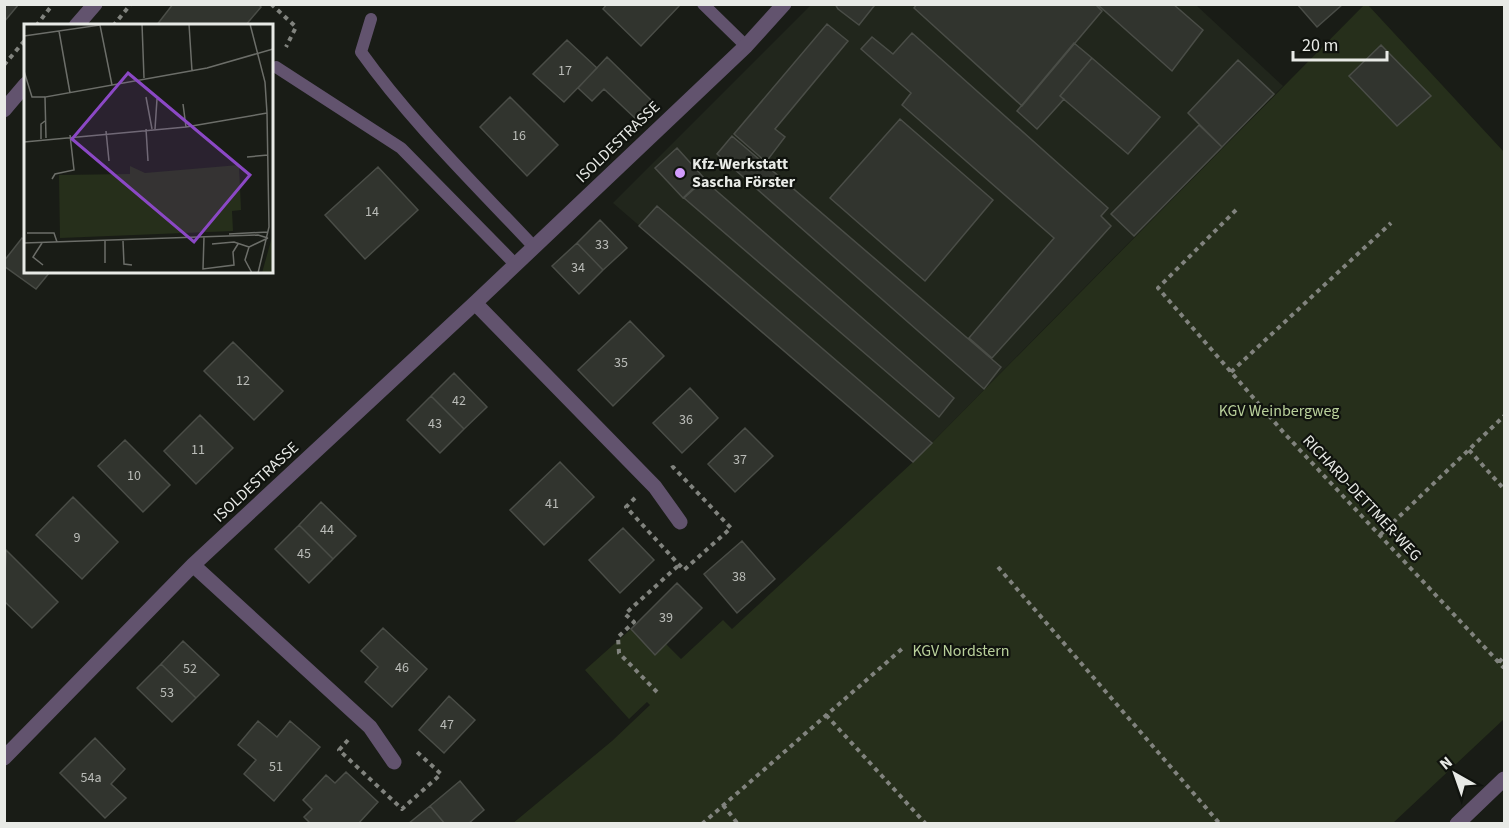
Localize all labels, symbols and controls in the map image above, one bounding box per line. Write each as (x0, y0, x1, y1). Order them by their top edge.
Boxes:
inset map (24, 24, 273, 273)
scale bar (1293, 24, 1388, 62)
text: 20 m (1302, 33, 1338, 58)
house number: 17 (558, 61, 572, 81)
street label: ISOLDESTRASSE (571, 96, 665, 188)
house number: 16 (512, 126, 526, 146)
place label: Kfz-Werkstatt Sascha Förster (692, 153, 796, 193)
marker: Kfz-Werkstatt Sascha Förster (673, 166, 687, 180)
house number: 14 (365, 202, 379, 222)
house number: 33 (595, 235, 609, 255)
house number: 34 (571, 258, 585, 278)
house number: 35 (614, 353, 628, 373)
house number: 12 (236, 371, 250, 391)
house number: 42 (452, 391, 466, 411)
park label: KGV Weinbergweg (1219, 400, 1339, 422)
house number: 36 (679, 410, 693, 430)
house number: 43 (428, 414, 442, 434)
street label: RICHARD-DETTMER-WEG (1298, 430, 1426, 566)
street label: ISOLDESTRASSE (209, 437, 303, 527)
house number: 11 (191, 440, 205, 460)
house number: 37 (733, 450, 747, 470)
house number: 10 (127, 466, 141, 486)
house number: 41 (545, 494, 559, 514)
house number: 44 (320, 520, 334, 540)
house number: 9 (74, 528, 81, 548)
house number: 45 (297, 544, 311, 564)
house number: 38 (732, 567, 746, 587)
house number: 39 (659, 608, 673, 628)
park label: KGV Nordstern (912, 640, 1010, 662)
house number: 46 (395, 658, 409, 678)
house number: 52 (183, 659, 197, 679)
house number: 53 (160, 683, 174, 703)
house number: 47 (440, 715, 454, 735)
north arrow (1425, 744, 1485, 804)
text: N (1435, 751, 1457, 775)
house number: 51 (269, 757, 283, 777)
house number: 54a (81, 768, 101, 788)

